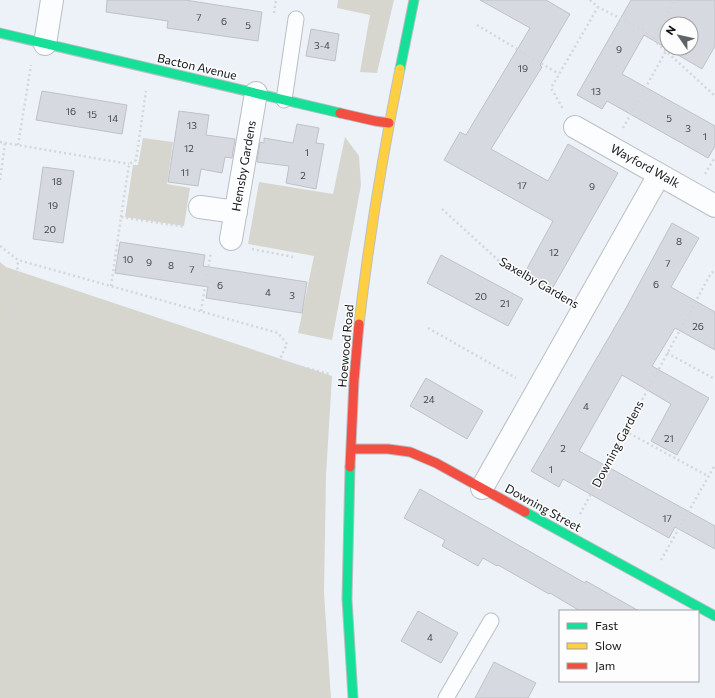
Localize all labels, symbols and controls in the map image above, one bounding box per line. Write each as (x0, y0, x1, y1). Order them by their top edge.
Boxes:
house number: 7 (196, 11, 202, 23)
house number: 6 (221, 15, 227, 27)
north arrow (659, 16, 699, 56)
house number: 5 (245, 19, 251, 31)
text: N (663, 23, 678, 37)
house number: 3-4 (314, 39, 330, 51)
house number: 9 (616, 43, 622, 55)
street label: Bacton Avenue (156, 50, 238, 82)
house number: 19 (518, 62, 528, 74)
house number: 13 (591, 85, 601, 97)
house number: 16 (66, 105, 76, 117)
house number: 15 (87, 108, 97, 120)
house number: 14 (108, 112, 118, 124)
house number: 5 (666, 112, 672, 124)
house number: 13 (187, 119, 197, 131)
street label: Hemsby Gardens (228, 119, 258, 212)
house number: 3 (685, 122, 691, 134)
house number: 1 (703, 130, 707, 142)
street label: Wayford Walk (608, 140, 683, 190)
house number: 12 (184, 142, 194, 154)
house number: 1 (305, 146, 309, 158)
house number: 11 (181, 166, 189, 178)
house number: 2 (300, 169, 306, 181)
house number: 18 (52, 175, 62, 187)
house number: 17 (517, 179, 527, 191)
house number: 9 (589, 180, 595, 192)
house number: 19 (48, 199, 58, 211)
house number: 20 (44, 223, 56, 235)
house number: 8 (676, 235, 682, 247)
house number: 12 (549, 246, 559, 258)
house number: 10 (123, 253, 133, 265)
street label: Saxelby Gardens (497, 254, 582, 311)
house number: 9 (146, 256, 152, 268)
house number: 7 (665, 257, 671, 269)
house number: 8 (168, 259, 174, 271)
house number: 7 (189, 263, 195, 275)
house number: 6 (653, 278, 659, 290)
house number: 6 (217, 279, 223, 291)
house number: 4 (265, 286, 271, 298)
house number: 3 (289, 289, 295, 301)
house number: 20 (475, 290, 487, 302)
house number: 21 (500, 297, 510, 309)
street label: Hoewood Road (334, 304, 356, 388)
house number: 26 (692, 320, 704, 332)
house number: 24 (423, 393, 435, 405)
street label: Downing Gardens (588, 398, 646, 489)
house number: 4 (583, 400, 589, 412)
house number: 21 (664, 432, 674, 444)
house number: 2 (560, 442, 566, 454)
house number: 1 (549, 463, 553, 475)
street label: Downing Street (503, 480, 584, 534)
house number: 17 (662, 512, 672, 524)
legend (559, 610, 699, 682)
text: Fast (595, 618, 618, 632)
house number: 4 (427, 631, 433, 643)
text: Slow (595, 638, 622, 652)
text: Jam (595, 658, 615, 673)

